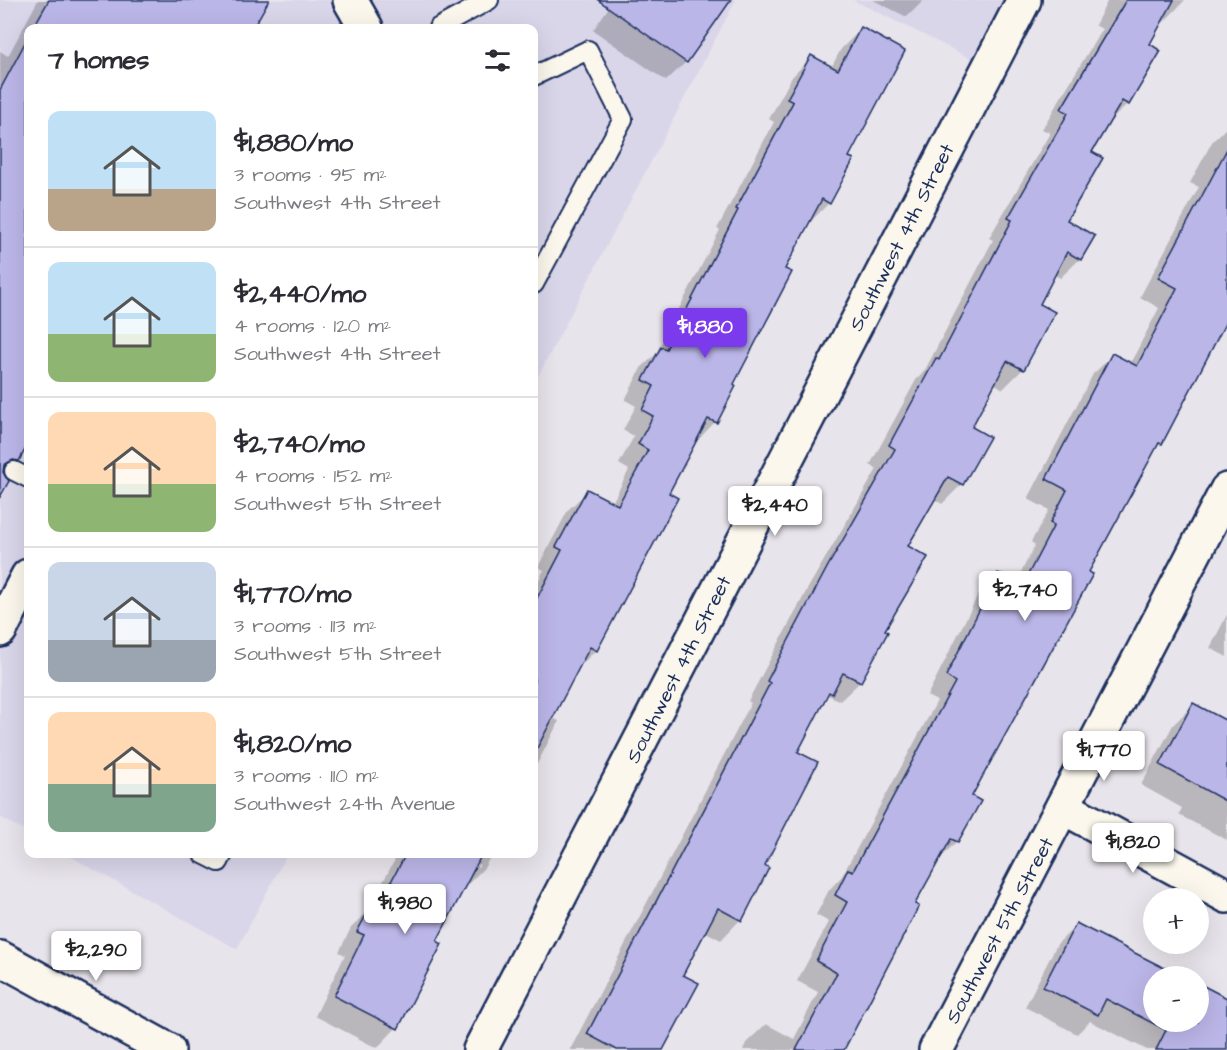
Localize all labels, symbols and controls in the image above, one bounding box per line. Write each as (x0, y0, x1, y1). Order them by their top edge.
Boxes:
text: 7 homes (48, 42, 149, 78)
icon: filters (481, 44, 514, 77)
text: $1,880/mo (234, 125, 353, 161)
icon: home (96, 135, 168, 207)
street label: Southwest 4th Street (842, 139, 961, 336)
text: 3 rooms · 95 m² (234, 161, 387, 189)
text: Southwest 4th Street (234, 189, 441, 217)
text: $2,440/mo (234, 276, 366, 312)
icon: home (96, 286, 168, 358)
pin: $1,880 (656, 308, 754, 359)
text: 4 rooms · 120 m² (234, 312, 391, 340)
text: $1,880 (677, 313, 733, 341)
text: Southwest 4th Street (234, 340, 441, 368)
text: $2,740/mo (234, 426, 365, 462)
icon: home (96, 436, 168, 508)
text: 4 rooms · 152 m² (234, 462, 393, 490)
pin: $2,440 (726, 486, 824, 537)
text: Southwest 5th Street (234, 490, 441, 518)
text: $2,440 (742, 491, 808, 519)
street label: Southwest 4th Street (619, 571, 738, 768)
pin: $2,740 (976, 571, 1074, 622)
text: $1,770/mo (234, 576, 352, 612)
text: $2,740 (993, 576, 1057, 604)
icon: home (96, 586, 168, 658)
text: 3 rooms · 113 m² (234, 612, 377, 640)
text: Southwest 5th Street (234, 640, 441, 668)
text: $1,820/mo (234, 726, 351, 762)
pin: $1,770 (1055, 731, 1153, 782)
icon: home (96, 736, 168, 808)
text: $1,770 (1077, 736, 1131, 764)
text: 3 rooms · 110 m² (234, 762, 379, 790)
text: Southwest 24th Avenue (234, 790, 455, 818)
pin: $1,820 (1084, 823, 1182, 874)
text: $1,820 (1106, 828, 1160, 856)
street label: Southwest 5th Street (939, 832, 1061, 1029)
pin: $1,980 (356, 884, 454, 935)
map controls (1143, 888, 1209, 1032)
button: + (1143, 888, 1209, 954)
text: $1,980 (378, 889, 432, 917)
pin: $2,290 (47, 931, 145, 982)
text: $2,290 (65, 936, 127, 964)
button: − (1143, 966, 1209, 1032)

